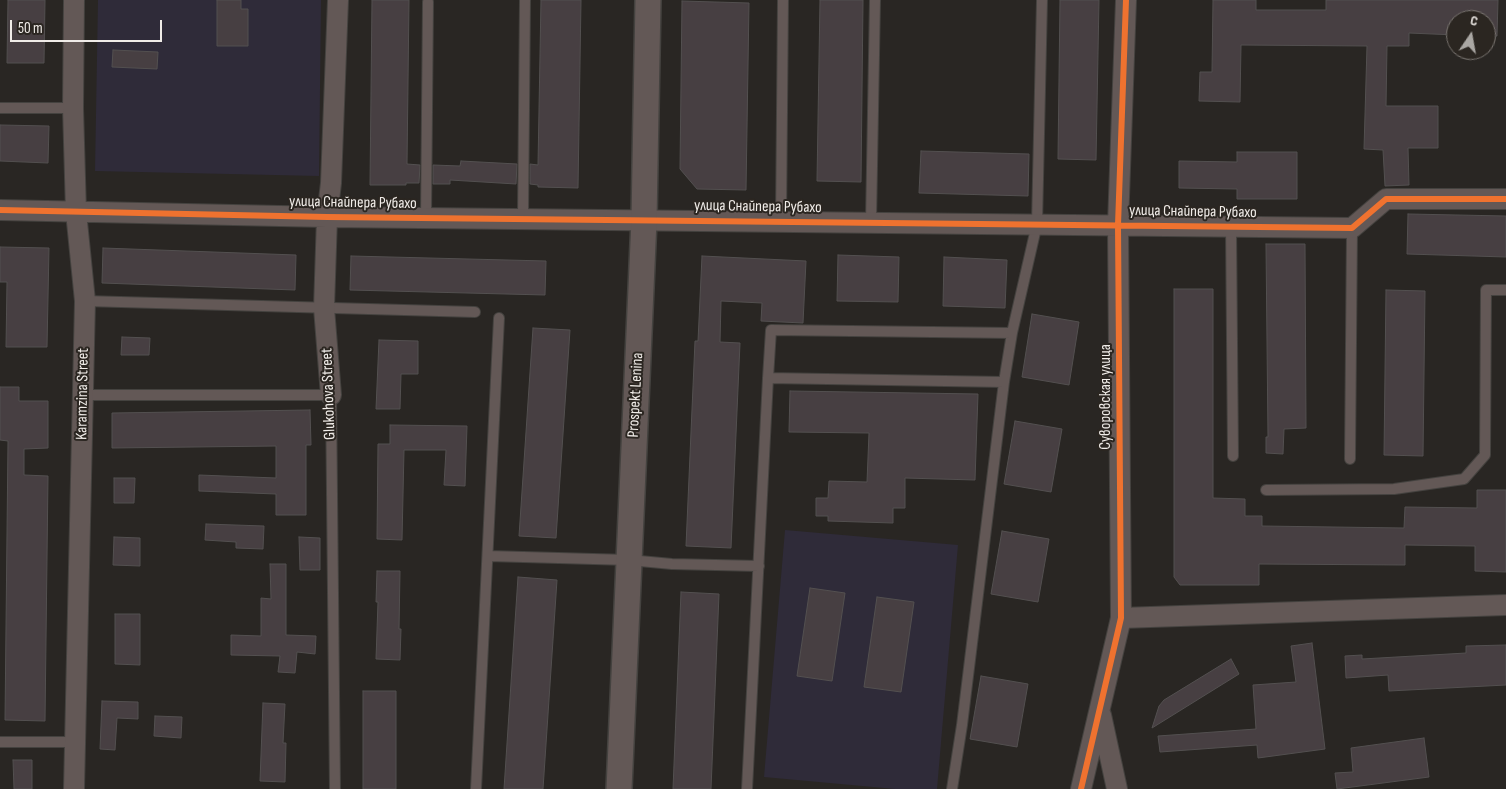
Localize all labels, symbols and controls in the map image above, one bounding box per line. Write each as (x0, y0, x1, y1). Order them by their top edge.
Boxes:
scale bar (12, 10, 165, 42)
north arrow (1446, 10, 1496, 60)
text: С (1469, 12, 1479, 30)
text: 50 m (18, 19, 43, 38)
street label: улица Снайпера Рубахо (289, 192, 417, 214)
street label: улица Снайпера Рубахо (694, 196, 822, 218)
street label: улица Снайпера Рубахо (1129, 201, 1257, 223)
street label: Суворовская улица (1096, 344, 1116, 450)
street label: Karamzina Street (73, 348, 93, 440)
street label: Glukohova Street (318, 348, 340, 440)
street label: Prospekt Lenina (624, 352, 648, 438)

